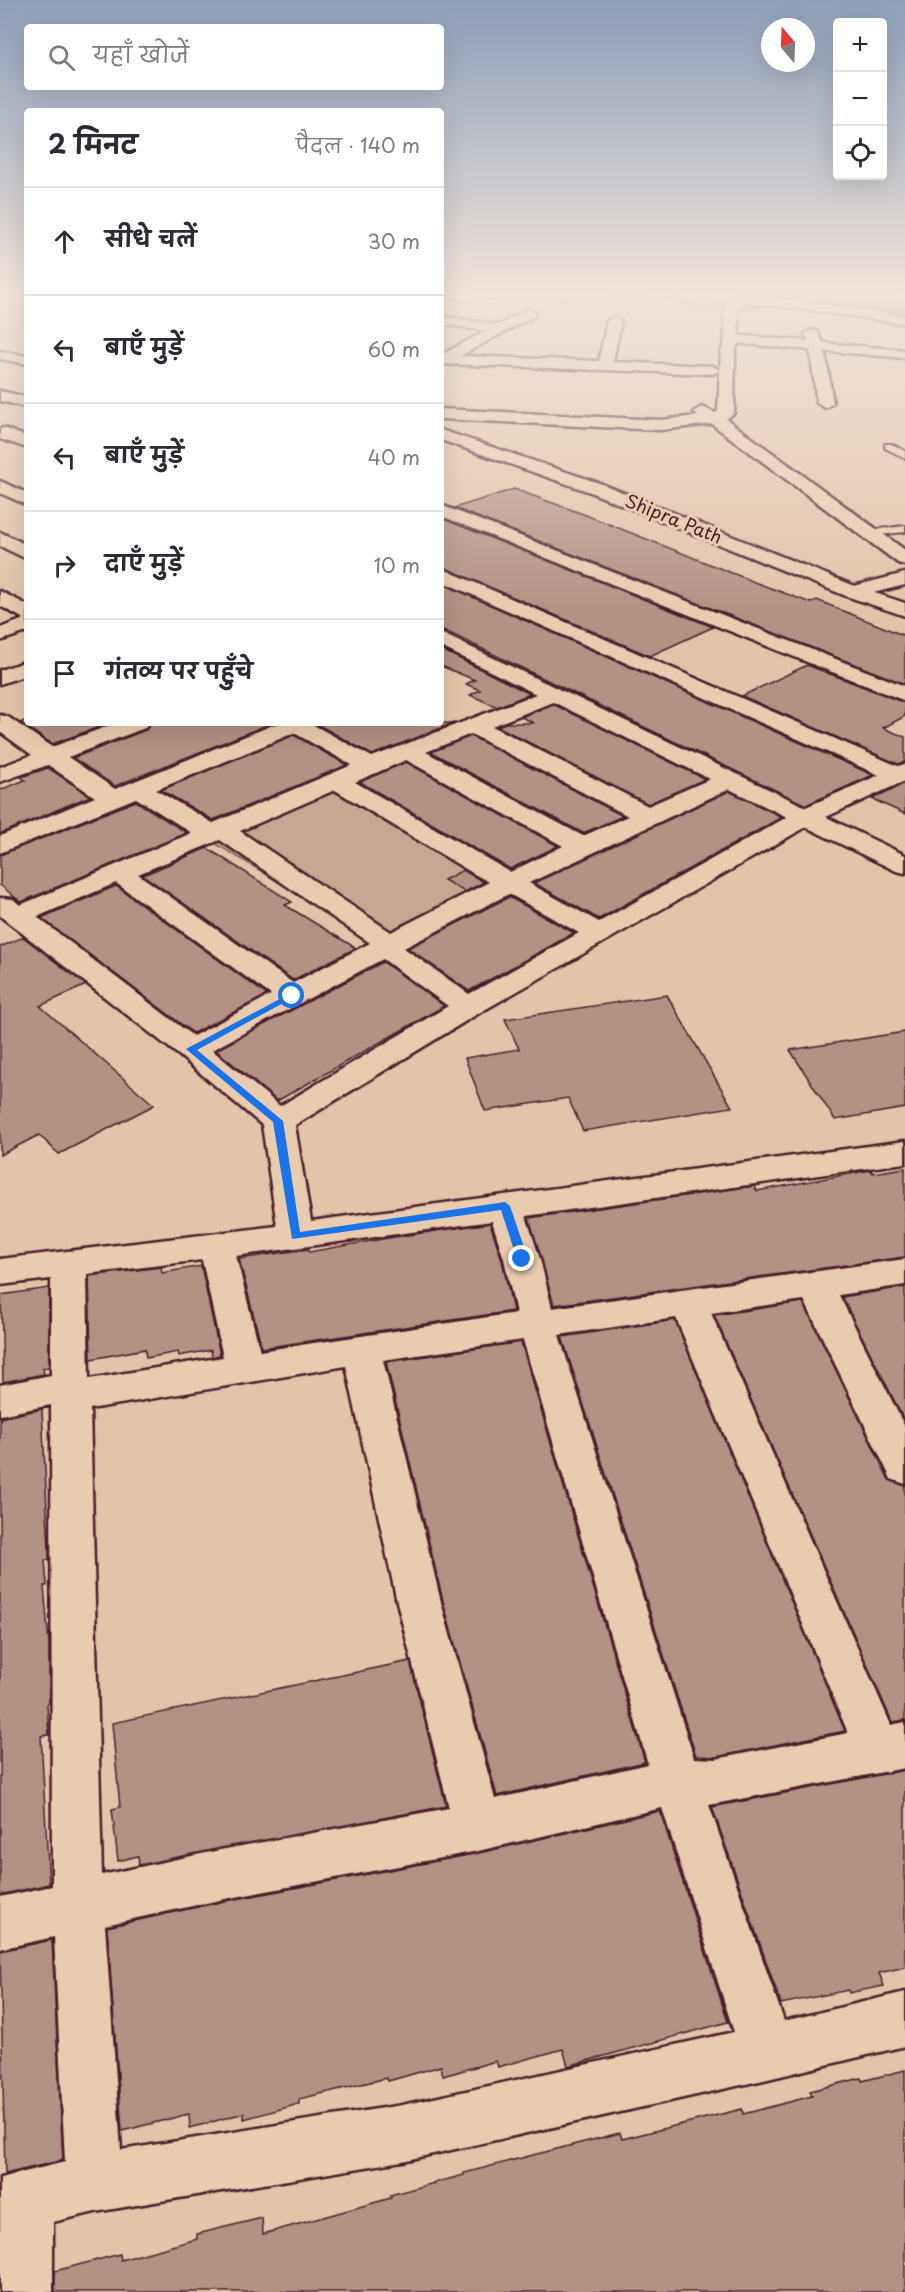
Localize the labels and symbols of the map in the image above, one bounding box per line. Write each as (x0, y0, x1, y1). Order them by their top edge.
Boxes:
north arrow (761, 18, 815, 72)
street label: Shipra Path (621, 486, 727, 550)
route start (278, 982, 304, 1008)
route end (508, 1245, 534, 1271)

